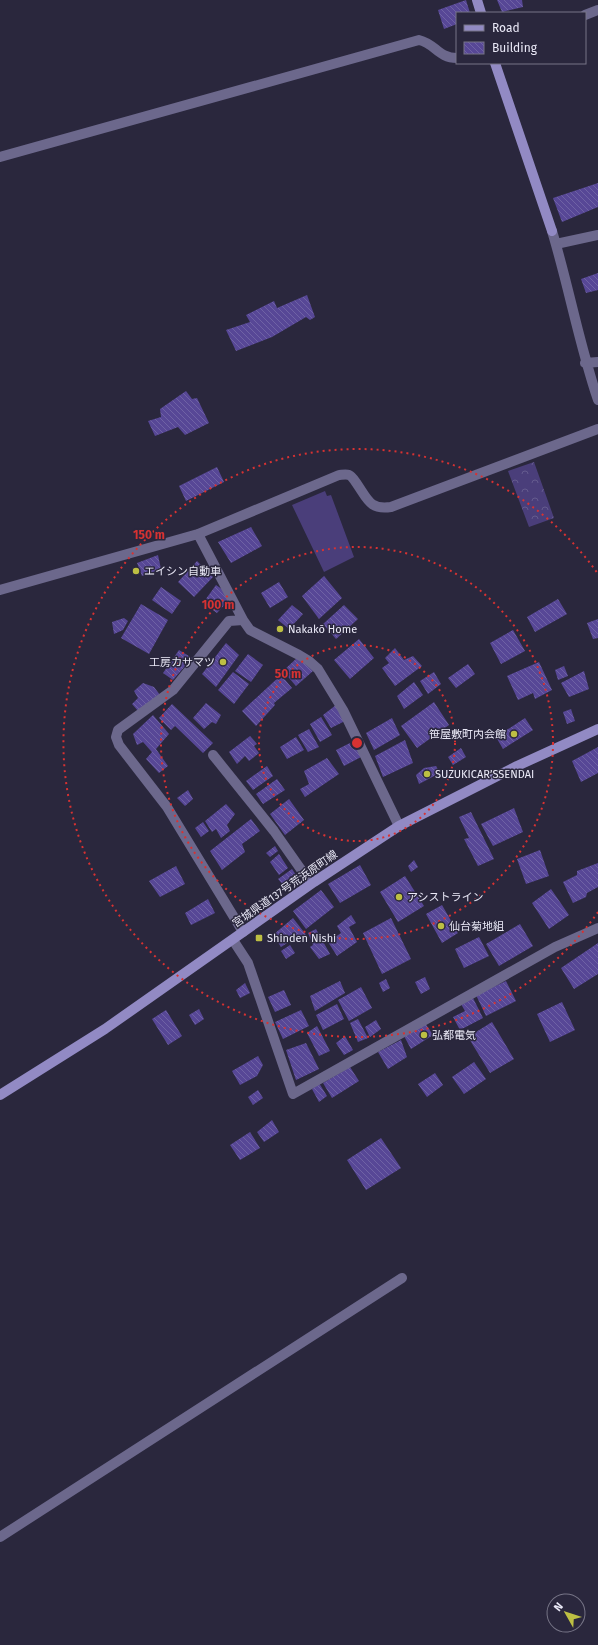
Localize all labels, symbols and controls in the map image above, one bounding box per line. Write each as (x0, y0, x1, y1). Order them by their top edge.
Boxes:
legend (456, 12, 586, 64)
text: Road (492, 21, 520, 35)
text: Building (492, 41, 538, 55)
text: 150 m (133, 528, 165, 542)
place label: エイシン自動車 (144, 565, 221, 578)
marker: エイシン自動車 (131, 566, 141, 576)
text: 100 m (202, 598, 234, 612)
place label: Nakakō Home (288, 623, 357, 636)
marker: Nakakō Home (275, 624, 285, 634)
place label: 工房カサマツ (149, 656, 215, 669)
marker: 工房カサマツ (218, 657, 228, 667)
text: 50 m (275, 667, 301, 681)
place label: 笹屋敷町内会館 (429, 728, 506, 741)
marker: 笹屋敷町内会館 (509, 729, 519, 739)
centre of rings (350, 736, 364, 750)
place label: SUZUKICAR’SSENDAI (435, 768, 534, 781)
marker: SUZUKICAR’SSENDAI (422, 769, 432, 779)
street label: 宮城県道137号荒浜原町線 (230, 848, 340, 930)
place label: アシストライン (407, 891, 484, 904)
marker: アシストライン (394, 892, 404, 902)
place label: 仙台菊地組 (449, 920, 504, 933)
marker: 仙台菊地組 (436, 921, 446, 931)
place label: Shinden Nishi (267, 932, 336, 945)
marker: Shinden Nishi (254, 933, 264, 943)
place label: 弘都電気 (432, 1029, 476, 1042)
marker: 弘都電気 (419, 1030, 429, 1040)
north arrow (546, 1593, 586, 1633)
text: N (551, 1600, 566, 1614)

